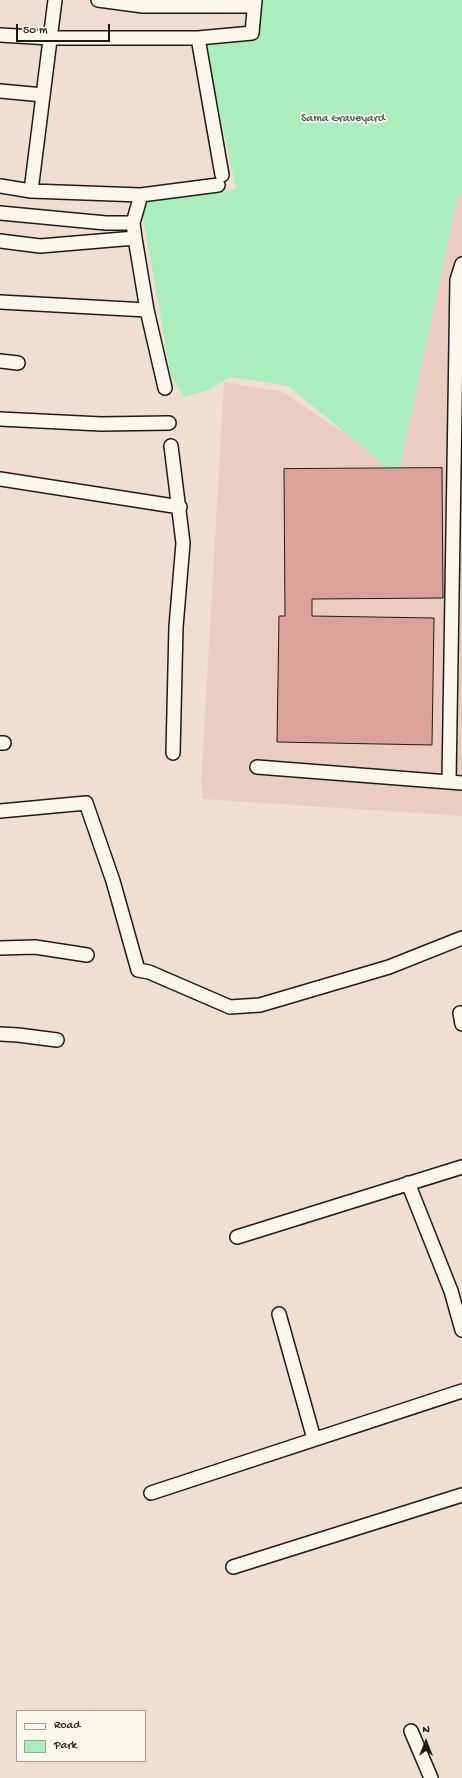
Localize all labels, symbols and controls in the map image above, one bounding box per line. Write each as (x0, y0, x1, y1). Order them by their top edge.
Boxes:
scale bar (18, 16, 112, 42)
text: 50 m (23, 24, 48, 38)
park label: Sama Graveyard (301, 112, 385, 126)
legend (16, 1710, 146, 1762)
text: Road (54, 1719, 80, 1733)
north arrow (406, 1722, 446, 1762)
text: N (422, 1724, 430, 1736)
text: Park (54, 1739, 77, 1753)

